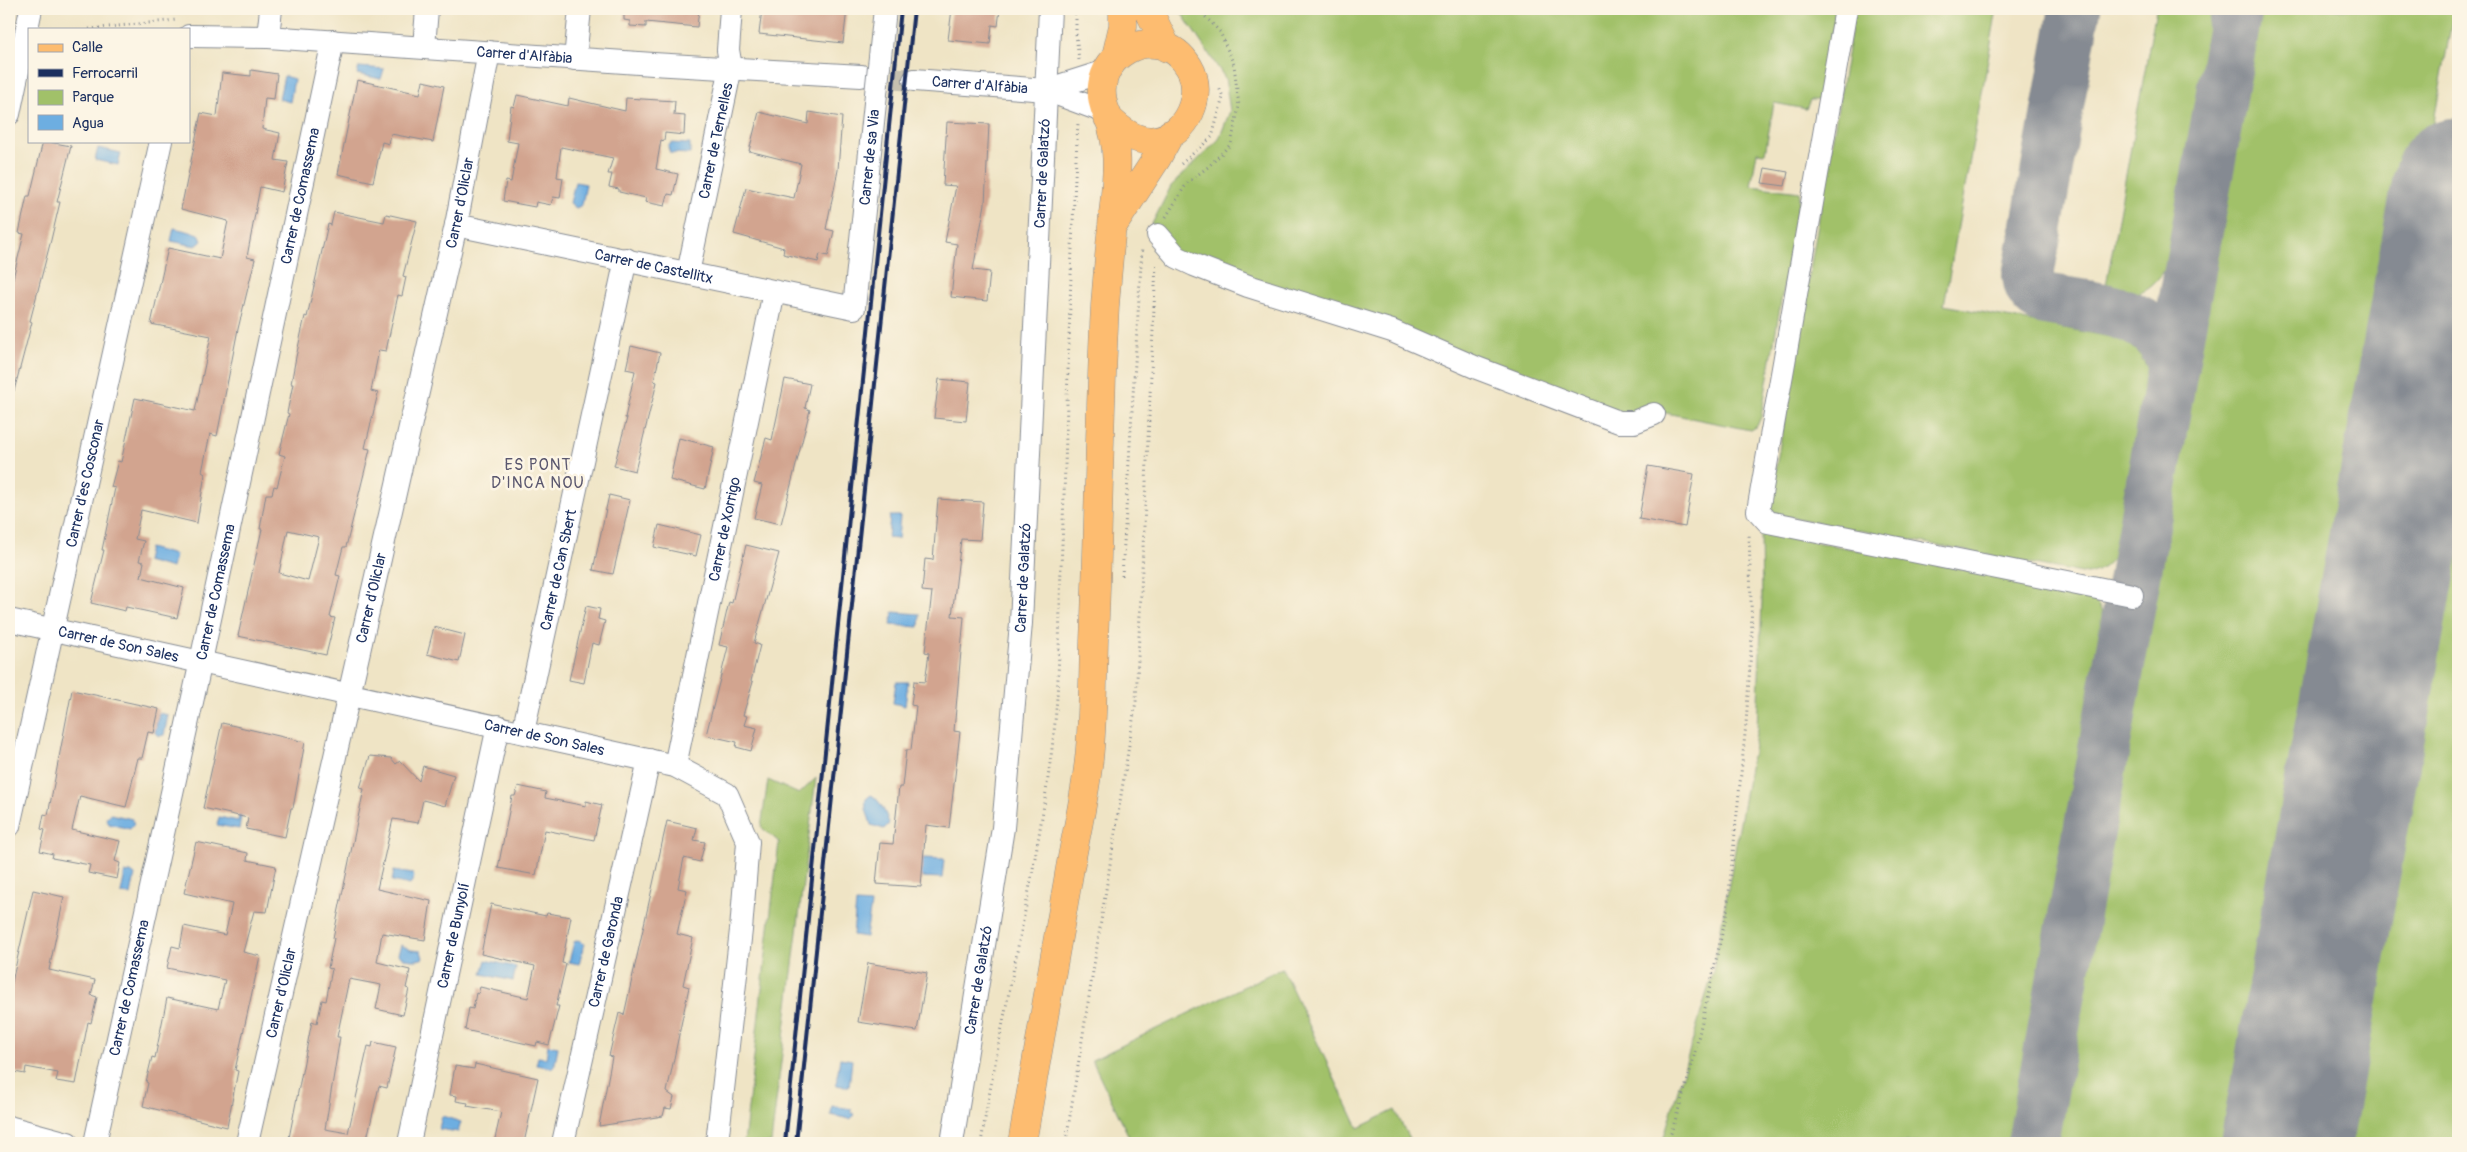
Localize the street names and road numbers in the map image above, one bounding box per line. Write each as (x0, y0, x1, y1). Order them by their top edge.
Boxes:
street label: Carrer d'Alfàbia (476, 42, 573, 68)
street label: Carrer d'Alfàbia (931, 72, 1029, 98)
street label: Carrer de Ternelles (694, 81, 737, 201)
street label: Carrer de sa Via (855, 108, 884, 206)
street label: Carrer de Galatzó (1030, 118, 1054, 229)
street label: Carrer de Comassema (276, 126, 324, 266)
street label: Carrer d'Oliclar (441, 155, 478, 250)
street label: Carrer de Castellitx (593, 245, 715, 288)
street label: Carrer d'es Cosconar (62, 417, 109, 549)
street label: Carrer de Xorrigo (704, 475, 745, 583)
street label: Carrer de Can Sbert (536, 507, 581, 632)
street label: Carrer de Comassema (192, 522, 239, 662)
street label: Carrer de Galatzó (1011, 523, 1035, 634)
street label: Carrer d'Oliclar (352, 550, 391, 645)
street label: Carrer de Son Sales (56, 622, 181, 666)
street label: Carrer de Son Sales (482, 715, 607, 760)
street label: Carrer de Bunyolí (433, 881, 474, 990)
street label: Carrer de Garonda (584, 894, 628, 1009)
street label: Carrer de Comassema (105, 918, 153, 1058)
street label: Carrer de Galatzó (960, 924, 997, 1036)
street label: Carrer d'Oliclar (262, 945, 301, 1040)

